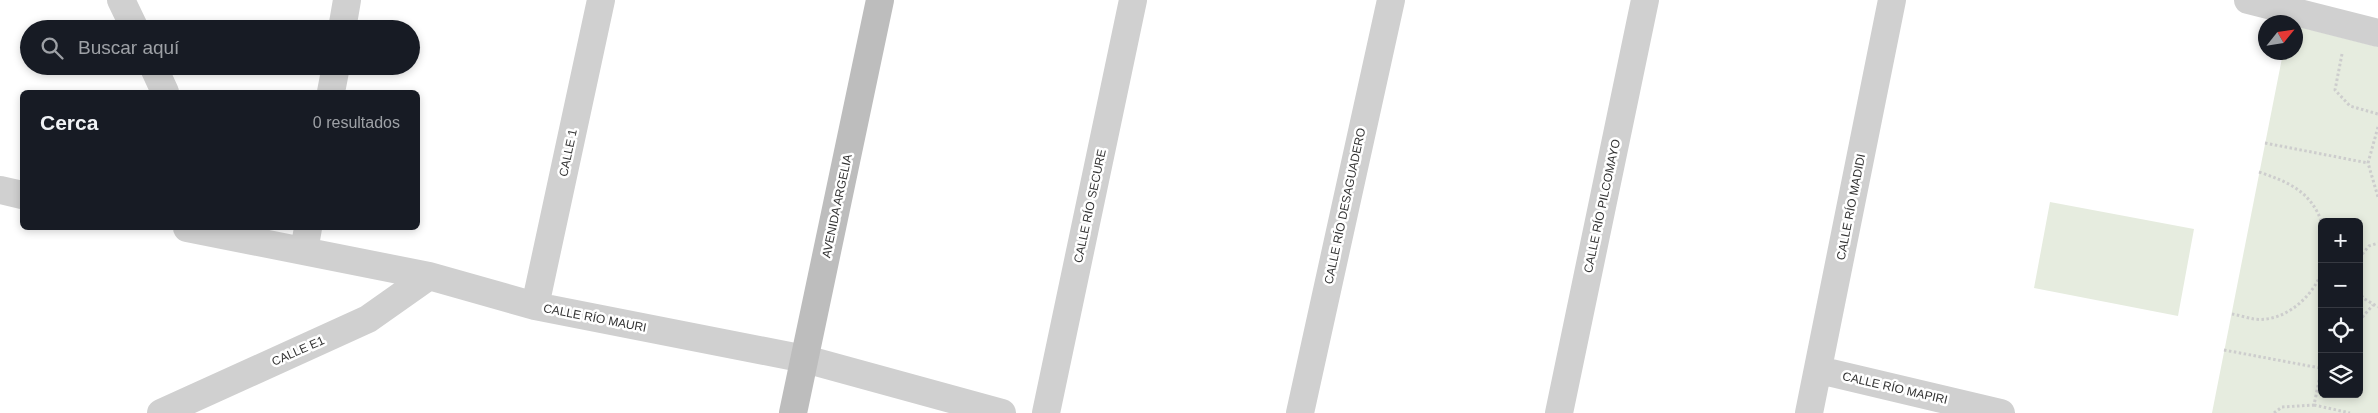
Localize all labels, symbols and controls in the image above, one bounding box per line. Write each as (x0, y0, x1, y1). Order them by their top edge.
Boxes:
north arrow (2258, 15, 2303, 60)
search box (20, 20, 420, 75)
icon: search (38, 34, 66, 62)
text: Buscar aquí (78, 37, 179, 58)
text: Cerca (40, 111, 98, 134)
text: 0 resultados (313, 114, 400, 131)
street label: CALLE RÍO DESAGUADERO (1321, 126, 1368, 285)
street label: CALLE 1 (556, 128, 580, 178)
street label: CALLE RÍO PILCOMAYO (1580, 138, 1623, 274)
street label: CALLE RÍO SECURE (1070, 148, 1109, 264)
street label: CALLE RÍO MADIDI (1833, 152, 1868, 261)
street label: AVENIDA ARGELIA (819, 153, 855, 259)
map controls (2318, 218, 2363, 398)
button: + (2318, 218, 2363, 263)
button: − (2318, 263, 2363, 308)
street label: CALLE RÍO MAURI (542, 300, 648, 335)
button: locate (2318, 308, 2363, 353)
street label: CALLE E1 (270, 333, 327, 369)
button: layers (2318, 353, 2363, 398)
street label: CALLE RÍO MAPIRI (1841, 368, 1949, 407)

